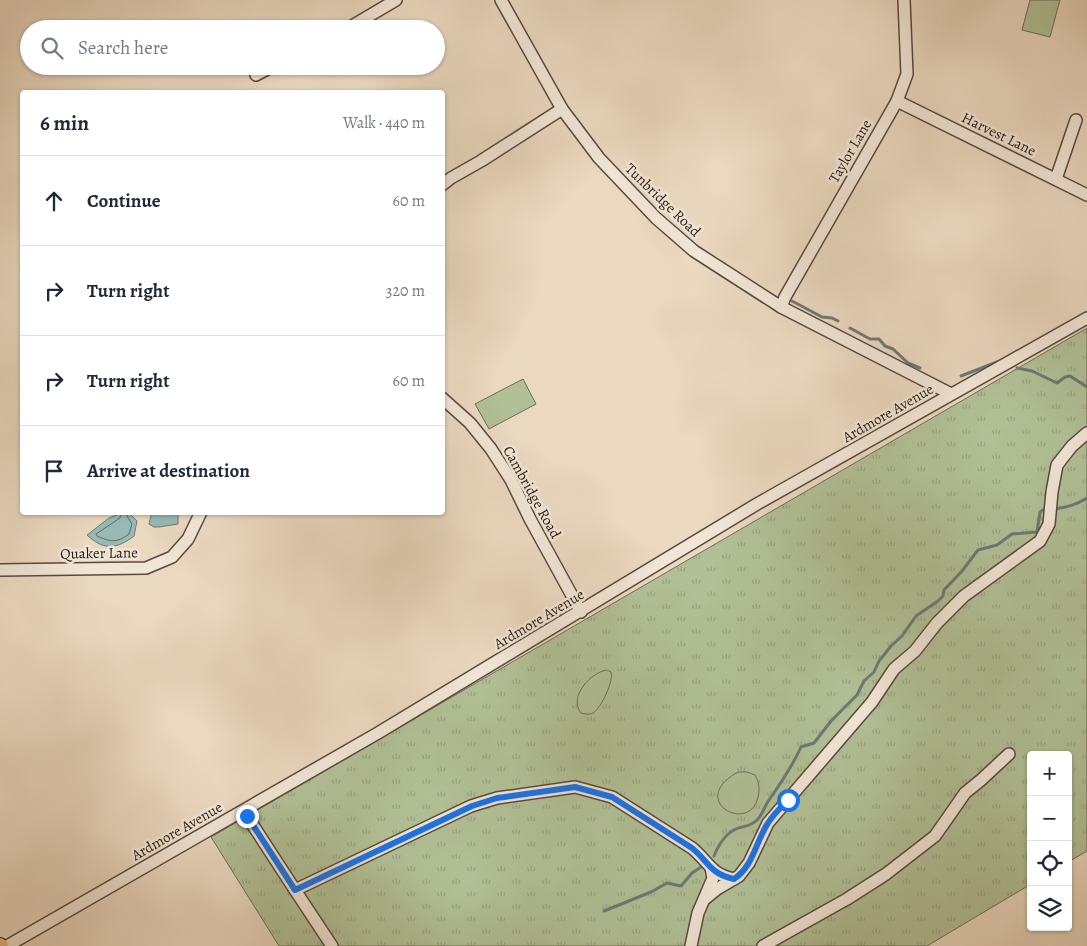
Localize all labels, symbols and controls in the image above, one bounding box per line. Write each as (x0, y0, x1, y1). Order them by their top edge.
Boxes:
search box (20, 20, 445, 75)
icon: search (38, 34, 66, 62)
text: Search here (78, 35, 168, 61)
street label: Harvest Lane (958, 107, 1040, 161)
text: 6 min (40, 109, 89, 137)
text: Walk · 440 m (343, 112, 425, 134)
street label: Taylor Lane (824, 115, 876, 186)
street label: Tunbridge Road (621, 159, 706, 242)
icon: ahead (40, 187, 68, 215)
text: Continue (87, 188, 161, 214)
text: 60 m (393, 190, 425, 212)
icon: right (40, 277, 68, 305)
text: Turn right (87, 278, 169, 304)
text: 320 m (386, 280, 425, 302)
icon: right (40, 367, 68, 395)
text: Turn right (87, 368, 169, 394)
text: 60 m (393, 370, 425, 392)
street label: Ardmore Avenue (838, 379, 937, 448)
street label: Cambridge Road (498, 442, 566, 543)
icon: arrive (40, 457, 68, 485)
text: Arrive at destination (87, 458, 250, 484)
street label: Quaker Lane (60, 542, 138, 564)
street label: Ardmore Avenue (489, 584, 588, 654)
map controls (1027, 751, 1072, 931)
button: + (1027, 751, 1072, 796)
route start (777, 789, 800, 812)
button: − (1027, 796, 1072, 841)
street label: Ardmore Avenue (127, 797, 226, 866)
route end (236, 805, 259, 828)
button: locate (1027, 841, 1072, 886)
button: layers (1027, 886, 1072, 931)

